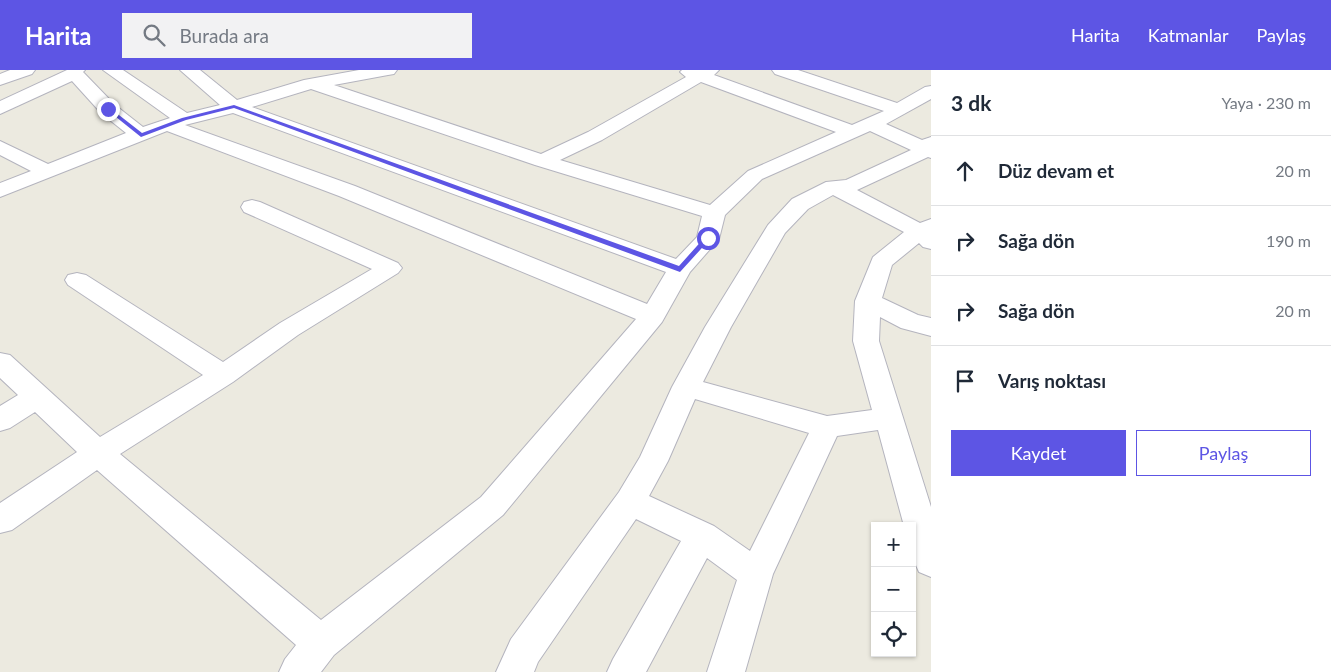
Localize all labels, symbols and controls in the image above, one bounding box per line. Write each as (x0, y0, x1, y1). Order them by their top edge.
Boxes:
search box (122, 13, 472, 58)
text: Harita (25, 21, 92, 50)
icon: search (140, 21, 168, 49)
text: Burada ara (180, 24, 269, 47)
text: Harita (1071, 24, 1120, 46)
text: Katmanlar (1148, 24, 1228, 46)
text: Paylaş (1256, 24, 1306, 46)
text: 3 dk (951, 90, 991, 115)
text: Yaya · 230 m (1222, 93, 1311, 112)
route end (97, 98, 120, 121)
icon: ahead (951, 157, 979, 185)
text: Düz devam et (998, 159, 1114, 182)
text: 20 m (1275, 161, 1311, 180)
route start (697, 227, 720, 250)
icon: right (951, 227, 979, 255)
text: Sağa dön (998, 229, 1075, 252)
text: 190 m (1266, 231, 1311, 250)
icon: right (951, 297, 979, 325)
text: Sağa dön (998, 299, 1075, 322)
text: 20 m (1275, 301, 1311, 320)
icon: arrive (951, 367, 979, 395)
text: Varış noktası (998, 369, 1106, 392)
button: Kaydet (951, 430, 1126, 476)
button: Paylaş (1136, 430, 1311, 476)
map controls (871, 522, 916, 657)
button: + (871, 522, 916, 567)
button: − (871, 567, 916, 612)
button: locate (871, 612, 916, 657)

